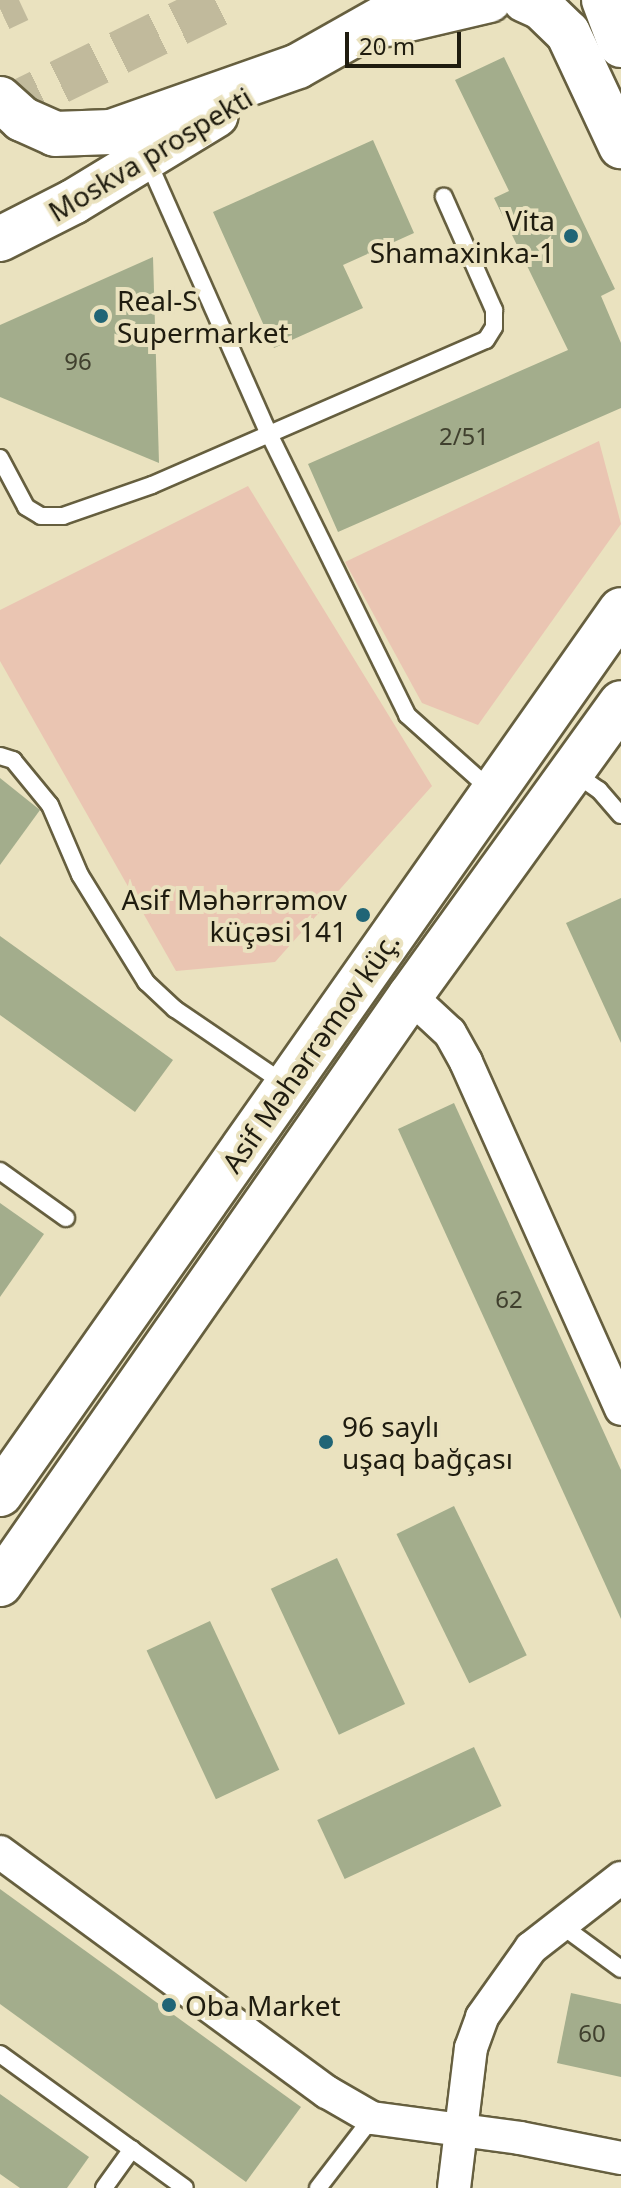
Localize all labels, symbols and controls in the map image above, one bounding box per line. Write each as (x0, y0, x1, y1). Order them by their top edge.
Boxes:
scale bar (349, 16, 465, 66)
text: 20 m (359, 29, 415, 62)
street label: Moskva prospekti (42, 80, 258, 228)
place label: Vita Shamaxinka-1 (370, 203, 555, 269)
marker: Vita Shamaxinka-1 (562, 227, 580, 245)
place label: Real-S Supermarket (117, 283, 289, 349)
marker: Real-S Supermarket (92, 307, 110, 325)
house number: 96 (64, 347, 92, 375)
house number: 2/51 (439, 422, 489, 450)
place label: Asif Məhərrəmov küçəsi 141 (122, 882, 347, 948)
marker: Asif Məhərrəmov küçəsi 141 (354, 906, 372, 924)
street label: Asif Məhərrəmov küç. (214, 925, 406, 1179)
house number: 62 (495, 1285, 523, 1313)
place label: 96 saylı uşaq bağçası (342, 1409, 513, 1475)
marker: 96 saylı uşaq bağçası (317, 1433, 335, 1451)
place label: Oba Market (185, 1988, 341, 2022)
marker: Oba Market (160, 1996, 178, 2014)
house number: 60 (578, 2019, 606, 2047)

